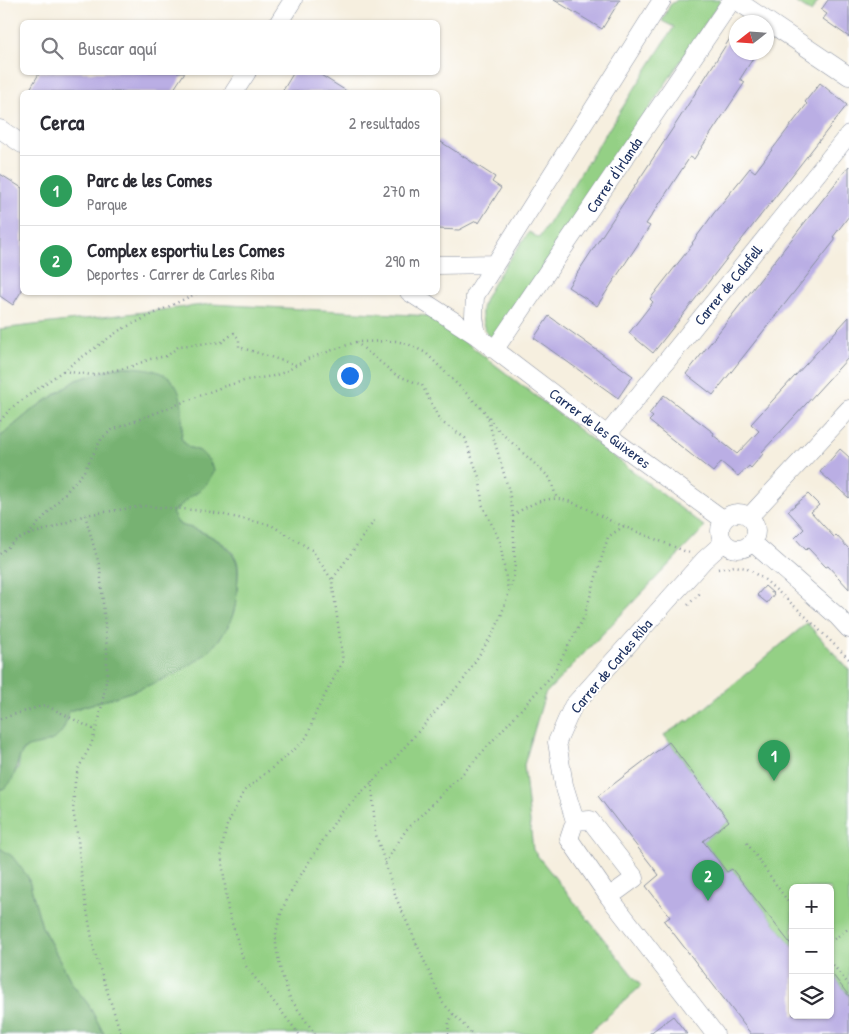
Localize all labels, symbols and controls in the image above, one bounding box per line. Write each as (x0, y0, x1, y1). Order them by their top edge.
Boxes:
north arrow (729, 15, 774, 60)
search box (20, 20, 440, 75)
icon: search (38, 34, 66, 62)
text: Buscar aquí (78, 35, 157, 61)
text: Cerca (40, 108, 84, 137)
text: 2 resultados (349, 112, 420, 134)
street label: Carrer d'Irlanda (581, 133, 647, 217)
text: Parc de les Comes (87, 167, 212, 193)
text: 1 (53, 180, 59, 202)
text: 270 m (383, 180, 420, 202)
text: Parque (87, 193, 127, 215)
text: Complex esportiu Les Comes (87, 237, 285, 263)
street label: Carrer de Calafell (689, 240, 767, 330)
text: 2 (52, 250, 60, 272)
text: 290 m (385, 250, 420, 272)
text: Deportes · Carrer de Carles Riba (87, 263, 274, 285)
your location (337, 363, 363, 389)
street label: Carrer de les Guixeres (545, 383, 655, 473)
street label: Carrer de Carles Riba (565, 614, 657, 718)
pin: 1 (758, 740, 790, 781)
pin: 2 (692, 860, 724, 901)
map controls (789, 884, 834, 1019)
button: + (789, 884, 834, 929)
button: − (789, 929, 834, 974)
button: layers (789, 974, 834, 1019)

